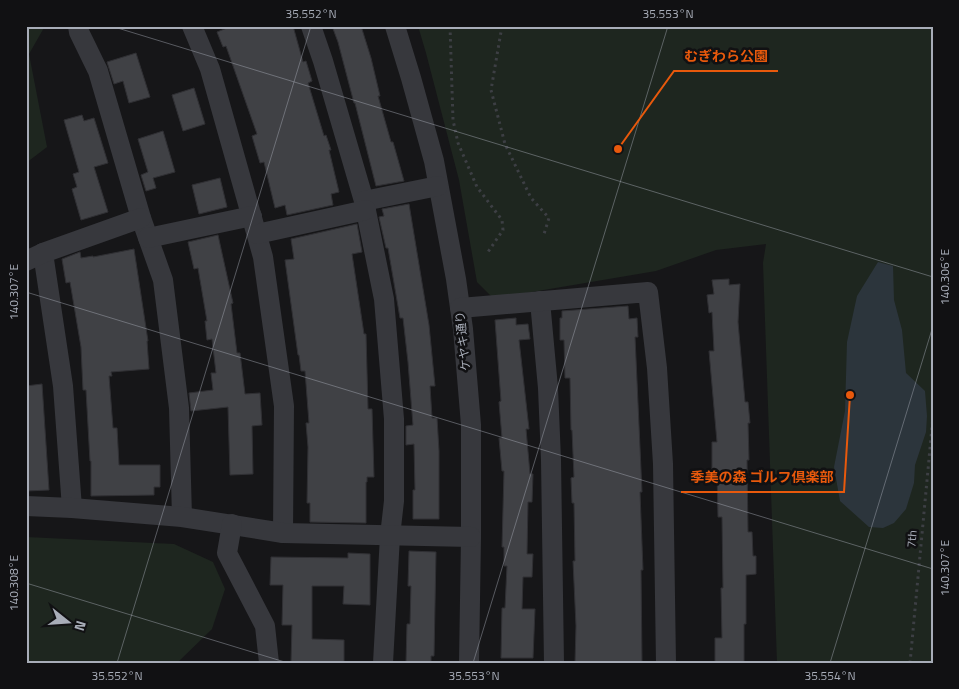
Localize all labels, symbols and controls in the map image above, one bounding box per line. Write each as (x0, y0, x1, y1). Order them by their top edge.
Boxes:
text: 35.552°N (285, 4, 337, 23)
text: 35.553°N (642, 4, 694, 23)
callout: むぎわら公園 (674, 42, 778, 71)
text: むぎわら公園 (684, 45, 768, 66)
text: 140.306°E (935, 249, 954, 305)
text: 140.307°E (4, 264, 23, 320)
street label: ケヤキ通り (450, 310, 475, 372)
callout: 季美の森 ゴルフ倶楽部 (681, 463, 844, 492)
text: 季美の森 ゴルフ倶楽部 (690, 466, 834, 487)
street label: 7th (901, 529, 922, 548)
text: 140.307°E (935, 540, 954, 596)
text: 140.308°E (4, 555, 23, 611)
north arrow (42, 596, 92, 646)
text: N (69, 618, 92, 634)
text: 35.552°N (91, 666, 143, 685)
text: 35.553°N (448, 666, 500, 685)
text: 35.554°N (804, 666, 856, 685)

